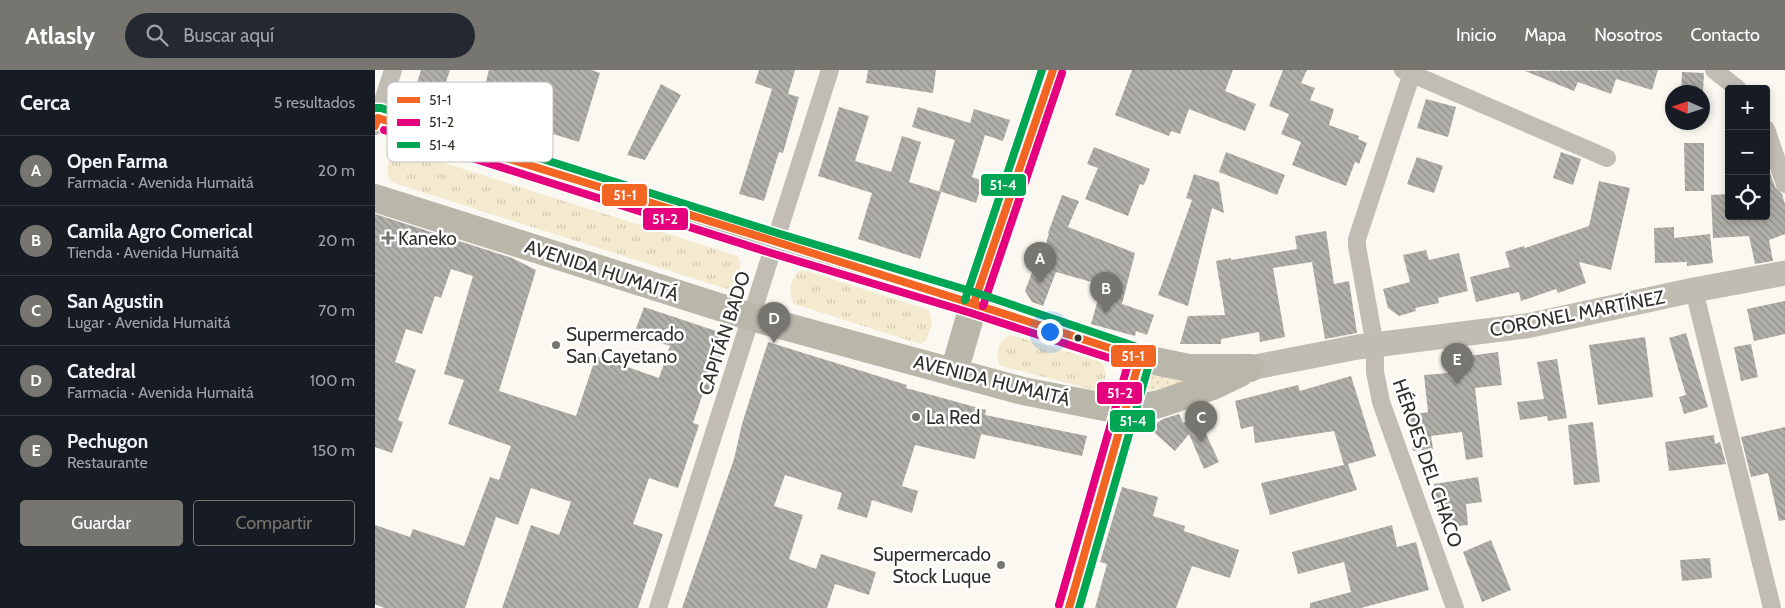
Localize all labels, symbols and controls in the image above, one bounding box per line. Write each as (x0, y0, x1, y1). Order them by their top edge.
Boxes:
search box (125, 13, 475, 58)
text: Atlasly (25, 21, 95, 50)
icon: search (143, 21, 171, 49)
text: Buscar aquí (183, 24, 274, 47)
text: Inicio (1456, 24, 1496, 46)
text: Mapa (1524, 24, 1566, 46)
text: Nosotros (1594, 24, 1663, 46)
text: Contacto (1691, 24, 1760, 46)
legend (387, 82, 553, 162)
north arrow (1665, 85, 1710, 130)
map controls (1725, 85, 1770, 220)
button: + (1725, 85, 1770, 130)
text: Cerca (20, 90, 70, 115)
text: 51-1 (429, 91, 451, 109)
text: 5 resultados (274, 93, 355, 112)
text: 51-2 (429, 113, 454, 131)
button: − (1725, 130, 1770, 175)
text: 51-4 (429, 136, 455, 154)
text: Open Farma (67, 150, 168, 173)
text: A (31, 161, 41, 180)
text: 20 m (318, 161, 355, 180)
text: Farmacia · Avenida Humaitá (67, 173, 254, 192)
line badge: 51-4 (980, 173, 1027, 197)
button: locate (1725, 175, 1770, 220)
text: 51-4 (989, 176, 1017, 194)
line badge: 51-1 (601, 183, 648, 207)
text: 51-1 (613, 186, 637, 204)
line badge: 51-2 (642, 207, 689, 231)
text: 51-2 (652, 210, 678, 228)
text: Camila Agro Comerical (67, 220, 253, 243)
place label: Kaneko (398, 227, 457, 250)
text: B (31, 231, 41, 250)
text: 20 m (318, 231, 355, 250)
marker: Kaneko (382, 232, 394, 244)
street label: AVENIDA HUMAITÁ (522, 234, 682, 306)
pin: A (1024, 242, 1056, 283)
text: Tienda · Avenida Humaitá (67, 243, 239, 262)
street label: CAPITÁN BADO (693, 268, 755, 398)
pin: B (1090, 272, 1122, 313)
street label: CORONEL MARTÍNEZ (1488, 284, 1667, 342)
text: San Agustin (67, 290, 164, 313)
text: C (31, 301, 41, 320)
text: 70 m (318, 301, 355, 320)
pin: D (758, 302, 790, 343)
text: Lugar · Avenida Humaitá (67, 313, 230, 332)
your location (1037, 319, 1063, 345)
place label: Supermercado San Cayetano (566, 323, 684, 368)
unlabelled marker (1073, 333, 1083, 343)
marker: Supermercado San Cayetano (550, 339, 562, 351)
pin: E (1441, 343, 1473, 384)
line badge: 51-1 (1110, 344, 1157, 368)
text: 51-1 (1121, 347, 1145, 365)
street label: AVENIDA HUMAITÁ (911, 349, 1073, 411)
text: Catedral (67, 360, 136, 383)
text: D (30, 371, 42, 390)
text: 100 m (310, 371, 355, 390)
street label: HÉROES DEL CHACO (1388, 376, 1468, 550)
line badge: 51-2 (1096, 381, 1143, 405)
text: Farmacia · Avenida Humaitá (67, 383, 254, 402)
text: 51-2 (1107, 384, 1133, 402)
pin: C (1185, 401, 1217, 442)
place label: La Red (926, 406, 980, 429)
line badge: 51-4 (1109, 409, 1156, 433)
marker: La Red (910, 411, 922, 423)
text: 51-4 (1119, 412, 1147, 430)
text: Pechugon (67, 430, 148, 453)
text: E (31, 441, 41, 460)
text: 150 m (312, 441, 355, 460)
text: Restaurante (67, 453, 148, 472)
button: Guardar (20, 500, 183, 546)
button: Compartir (193, 500, 355, 546)
place label: Supermercado Stock Luque (873, 543, 991, 588)
marker: Supermercado Stock Luque (995, 559, 1007, 571)

